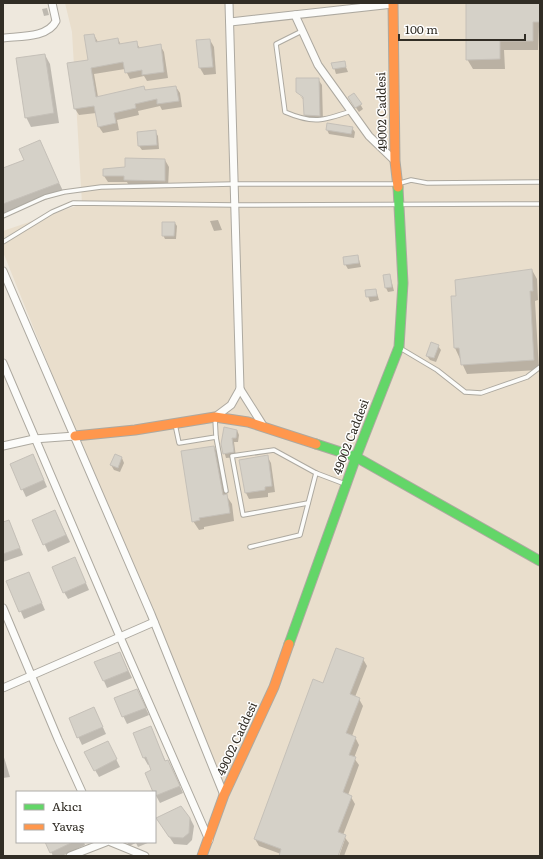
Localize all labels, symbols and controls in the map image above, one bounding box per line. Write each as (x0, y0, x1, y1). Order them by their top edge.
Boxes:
scale bar (399, 16, 525, 42)
text: 100 m (405, 20, 438, 38)
street label: 49002 Caddesi (371, 72, 391, 152)
street label: 49002 Caddesi (327, 396, 373, 477)
street label: 49002 Caddesi (211, 699, 261, 779)
legend (16, 791, 156, 843)
text: Akıcı (52, 797, 82, 815)
text: Yavaş (52, 817, 85, 835)

